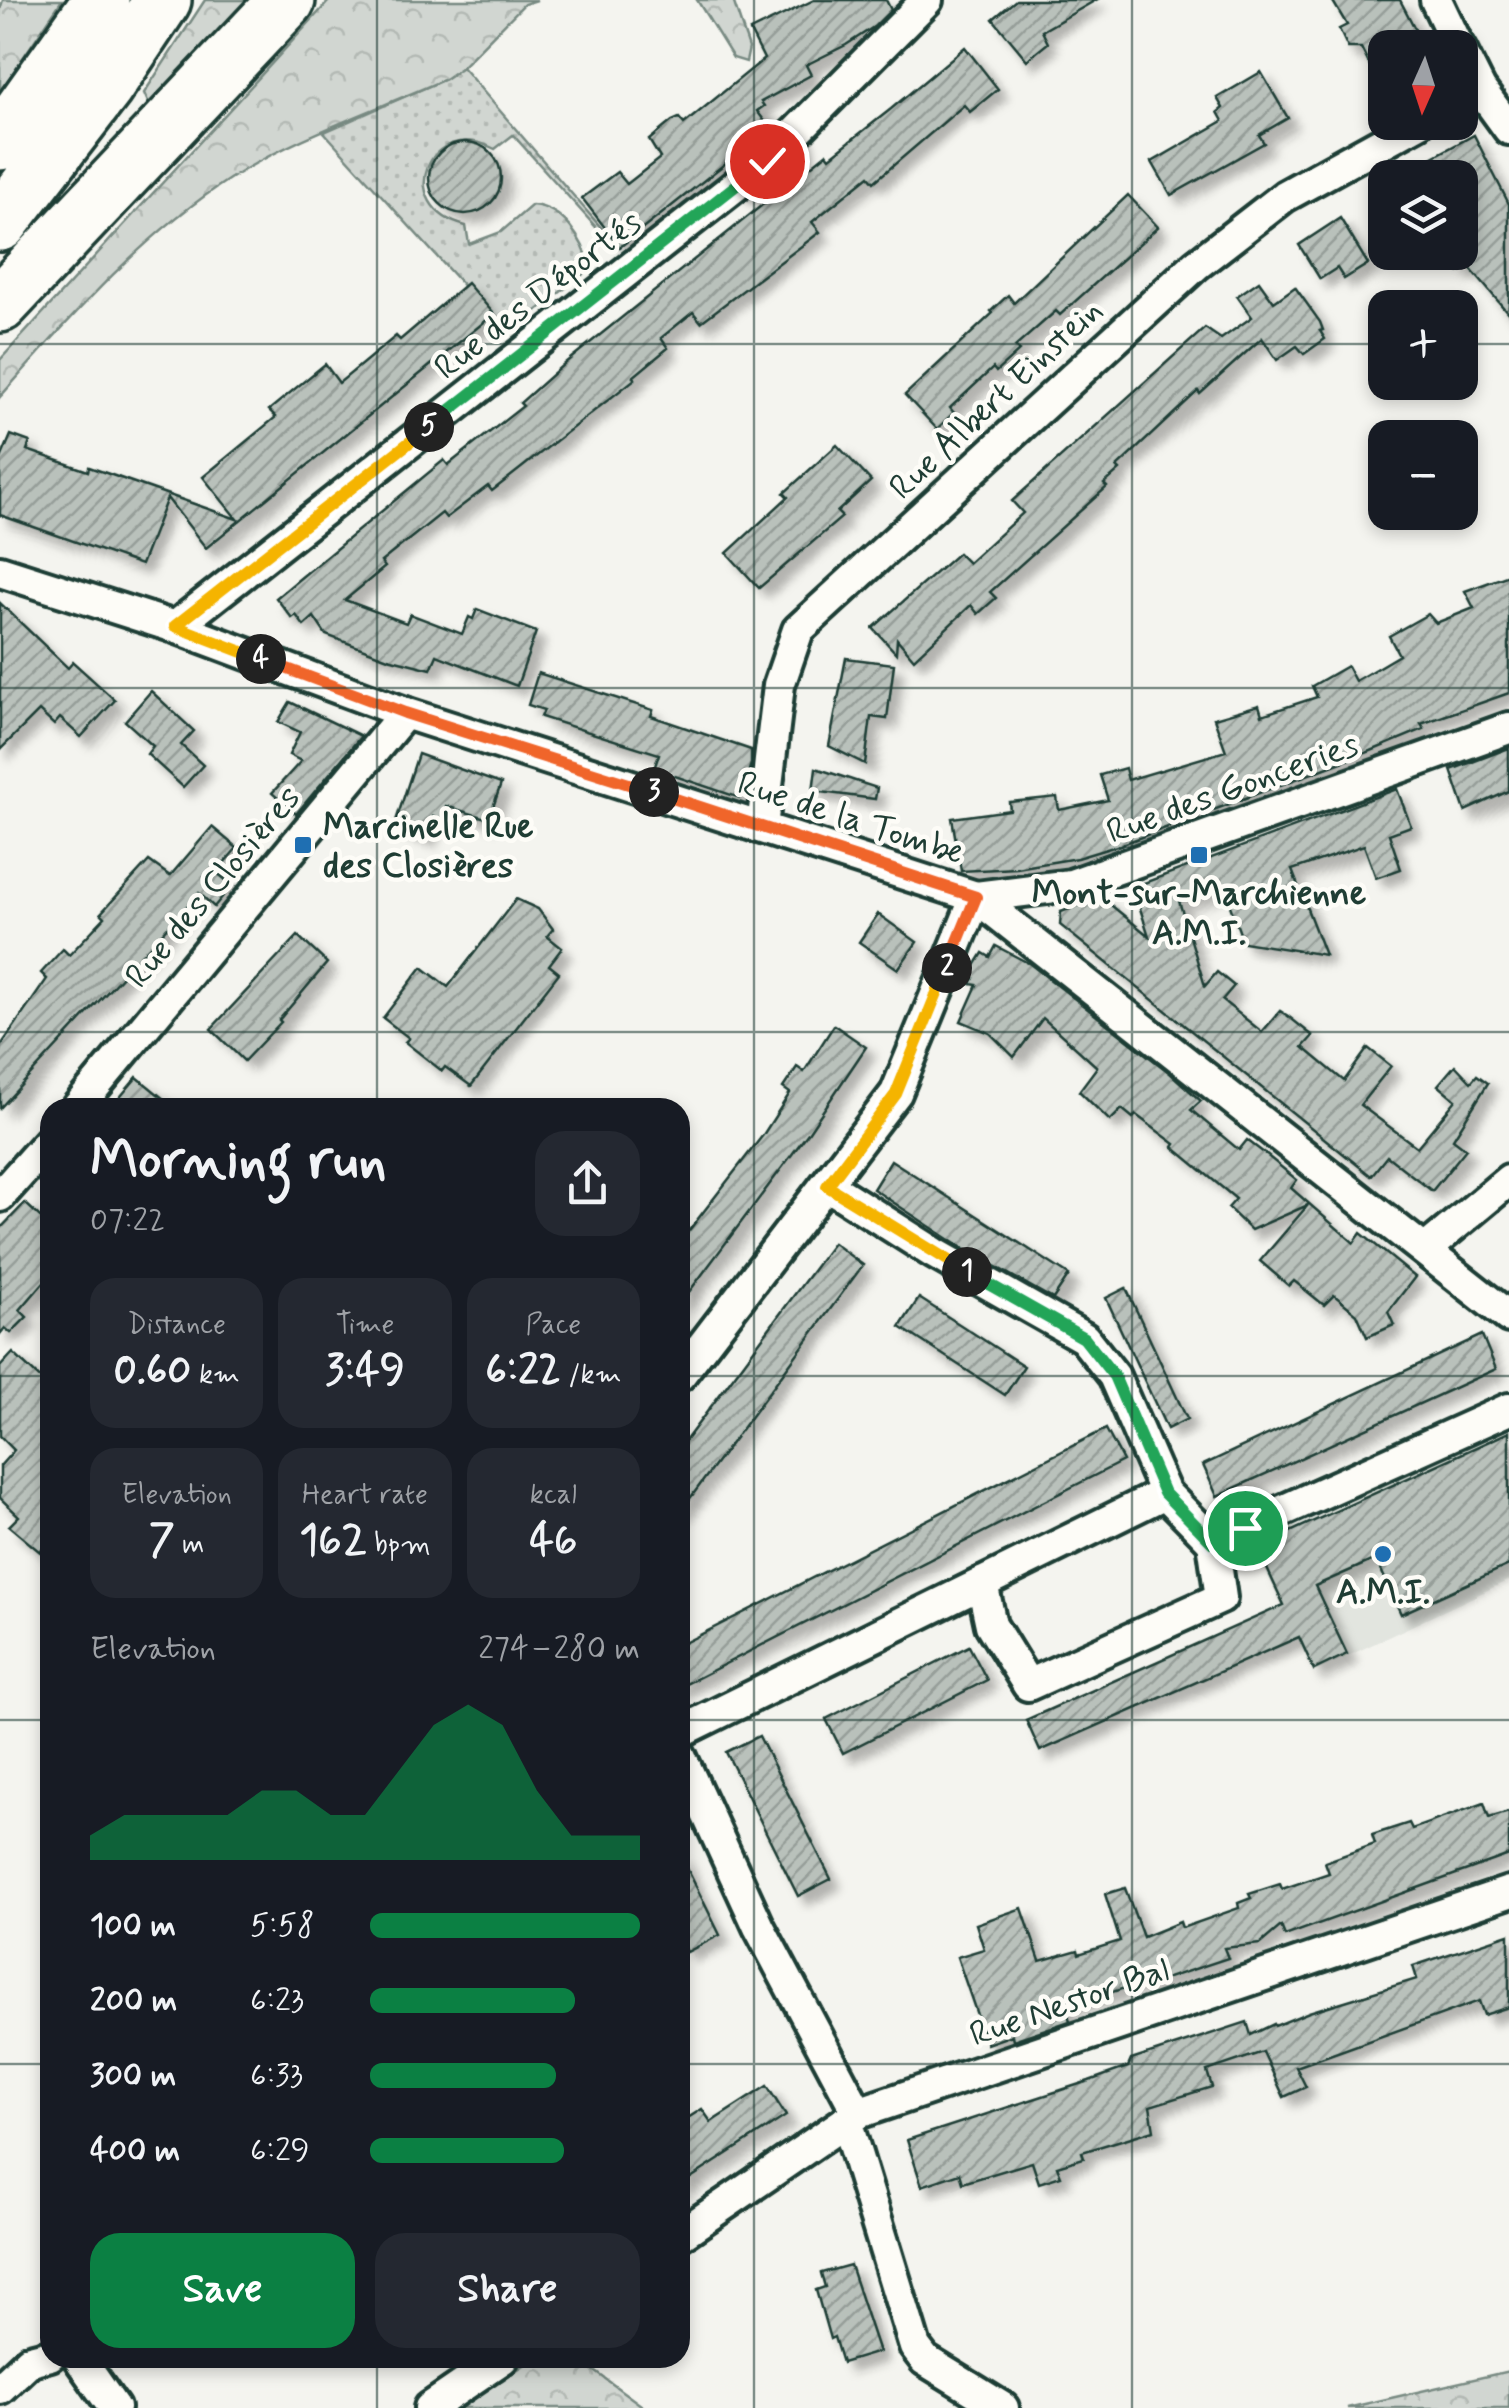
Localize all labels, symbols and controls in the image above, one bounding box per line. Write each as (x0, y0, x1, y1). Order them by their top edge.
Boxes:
north arrow (1368, 30, 1478, 140)
map controls (1368, 30, 1478, 530)
pin (725, 119, 810, 204)
icon: check (740, 134, 795, 189)
button: layers (1368, 160, 1478, 270)
street label: Rue des Déportés (425, 200, 651, 391)
street label: Rue Albert Einstein (880, 288, 1113, 510)
button: + (1368, 290, 1478, 400)
pin: 5 (404, 402, 454, 452)
text: 5 (421, 408, 437, 445)
button: − (1368, 420, 1478, 530)
pin: 4 (236, 634, 286, 684)
text: 4 (253, 640, 269, 677)
street label: Rue des Gonceries (1100, 722, 1365, 856)
street label: Rue de la Tombe (732, 761, 969, 877)
pin: 3 (629, 767, 679, 817)
text: 3 (648, 773, 660, 810)
street label: Rue des Closières (115, 776, 312, 998)
place label: Marcinelle Rue des Closières (323, 804, 534, 890)
marker: Marcinelle Rue des Closières (292, 834, 314, 856)
marker: Mont-sur-Marchienne A.M.I. (1188, 844, 1210, 866)
place label: Mont-sur-Marchienne A.M.I. (1032, 871, 1367, 957)
pin: 2 (922, 943, 972, 993)
text: 2 (940, 949, 954, 986)
text: Morning run (90, 1126, 387, 1198)
button: share (535, 1131, 640, 1236)
text: 07:22 (90, 1200, 165, 1242)
pin: 1 (942, 1247, 992, 1297)
text: 1 (961, 1253, 973, 1290)
text: Distance (127, 1307, 226, 1344)
text: Time (336, 1307, 394, 1344)
text: Pace (525, 1307, 581, 1344)
text: 0.60 (114, 1344, 191, 1399)
text: 3:49 (325, 1344, 405, 1399)
text: 6:22 (485, 1344, 561, 1399)
text: km (191, 1357, 240, 1394)
text: /km (561, 1357, 621, 1394)
text: Elevation (122, 1477, 232, 1514)
text: Heart rate (302, 1477, 428, 1514)
text: kcal (530, 1477, 577, 1514)
pin (1203, 1486, 1288, 1571)
icon: arrive (1218, 1501, 1273, 1556)
text: 7 (149, 1514, 174, 1569)
text: 162 (299, 1514, 367, 1569)
text: 46 (529, 1514, 577, 1569)
text: m (174, 1527, 204, 1564)
text: bpm (367, 1527, 430, 1564)
marker: A.M.I. (1372, 1543, 1394, 1565)
place label: A.M.I. (1336, 1570, 1430, 1616)
text: Elevation (90, 1628, 216, 1670)
text: 274–280 m (478, 1628, 640, 1670)
text: 100 m (90, 1905, 176, 1947)
text: 5:58 (250, 1905, 314, 1947)
street label: Rue Nestor Bal (964, 1947, 1176, 2059)
text: 200 m (90, 1980, 177, 2022)
text: 6:23 (250, 1980, 304, 2022)
text: 300 m (90, 2055, 176, 2097)
text: 6:33 (250, 2055, 303, 2097)
text: 400 m (90, 2130, 180, 2172)
text: 6:29 (250, 2130, 310, 2172)
button: Save (90, 2233, 355, 2348)
button: Share (375, 2233, 640, 2348)

